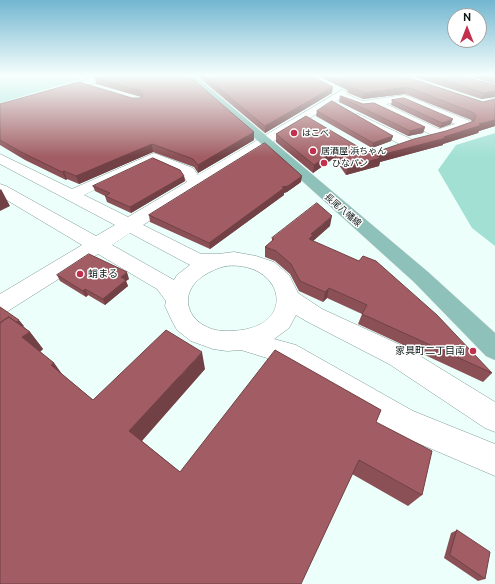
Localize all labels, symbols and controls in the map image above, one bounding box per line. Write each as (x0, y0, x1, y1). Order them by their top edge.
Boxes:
north arrow (447, 8, 487, 48)
text: N (463, 11, 471, 23)
marker: はこべ (289, 128, 299, 138)
place label: はこべ (302, 128, 329, 138)
marker: 居酒屋 浜ちゃん (308, 146, 318, 156)
place label: 居酒屋 浜ちゃん (321, 146, 386, 156)
marker: ひなパン (319, 158, 329, 168)
place label: ひなパン (332, 158, 368, 168)
street label: 長尾八幡線 (322, 191, 364, 229)
place label: 蛸まる (88, 268, 118, 280)
marker: 蛸まる (75, 269, 85, 279)
place label: 家具町二丁目南 (395, 345, 465, 357)
marker: 家具町二丁目南 (468, 346, 478, 356)

